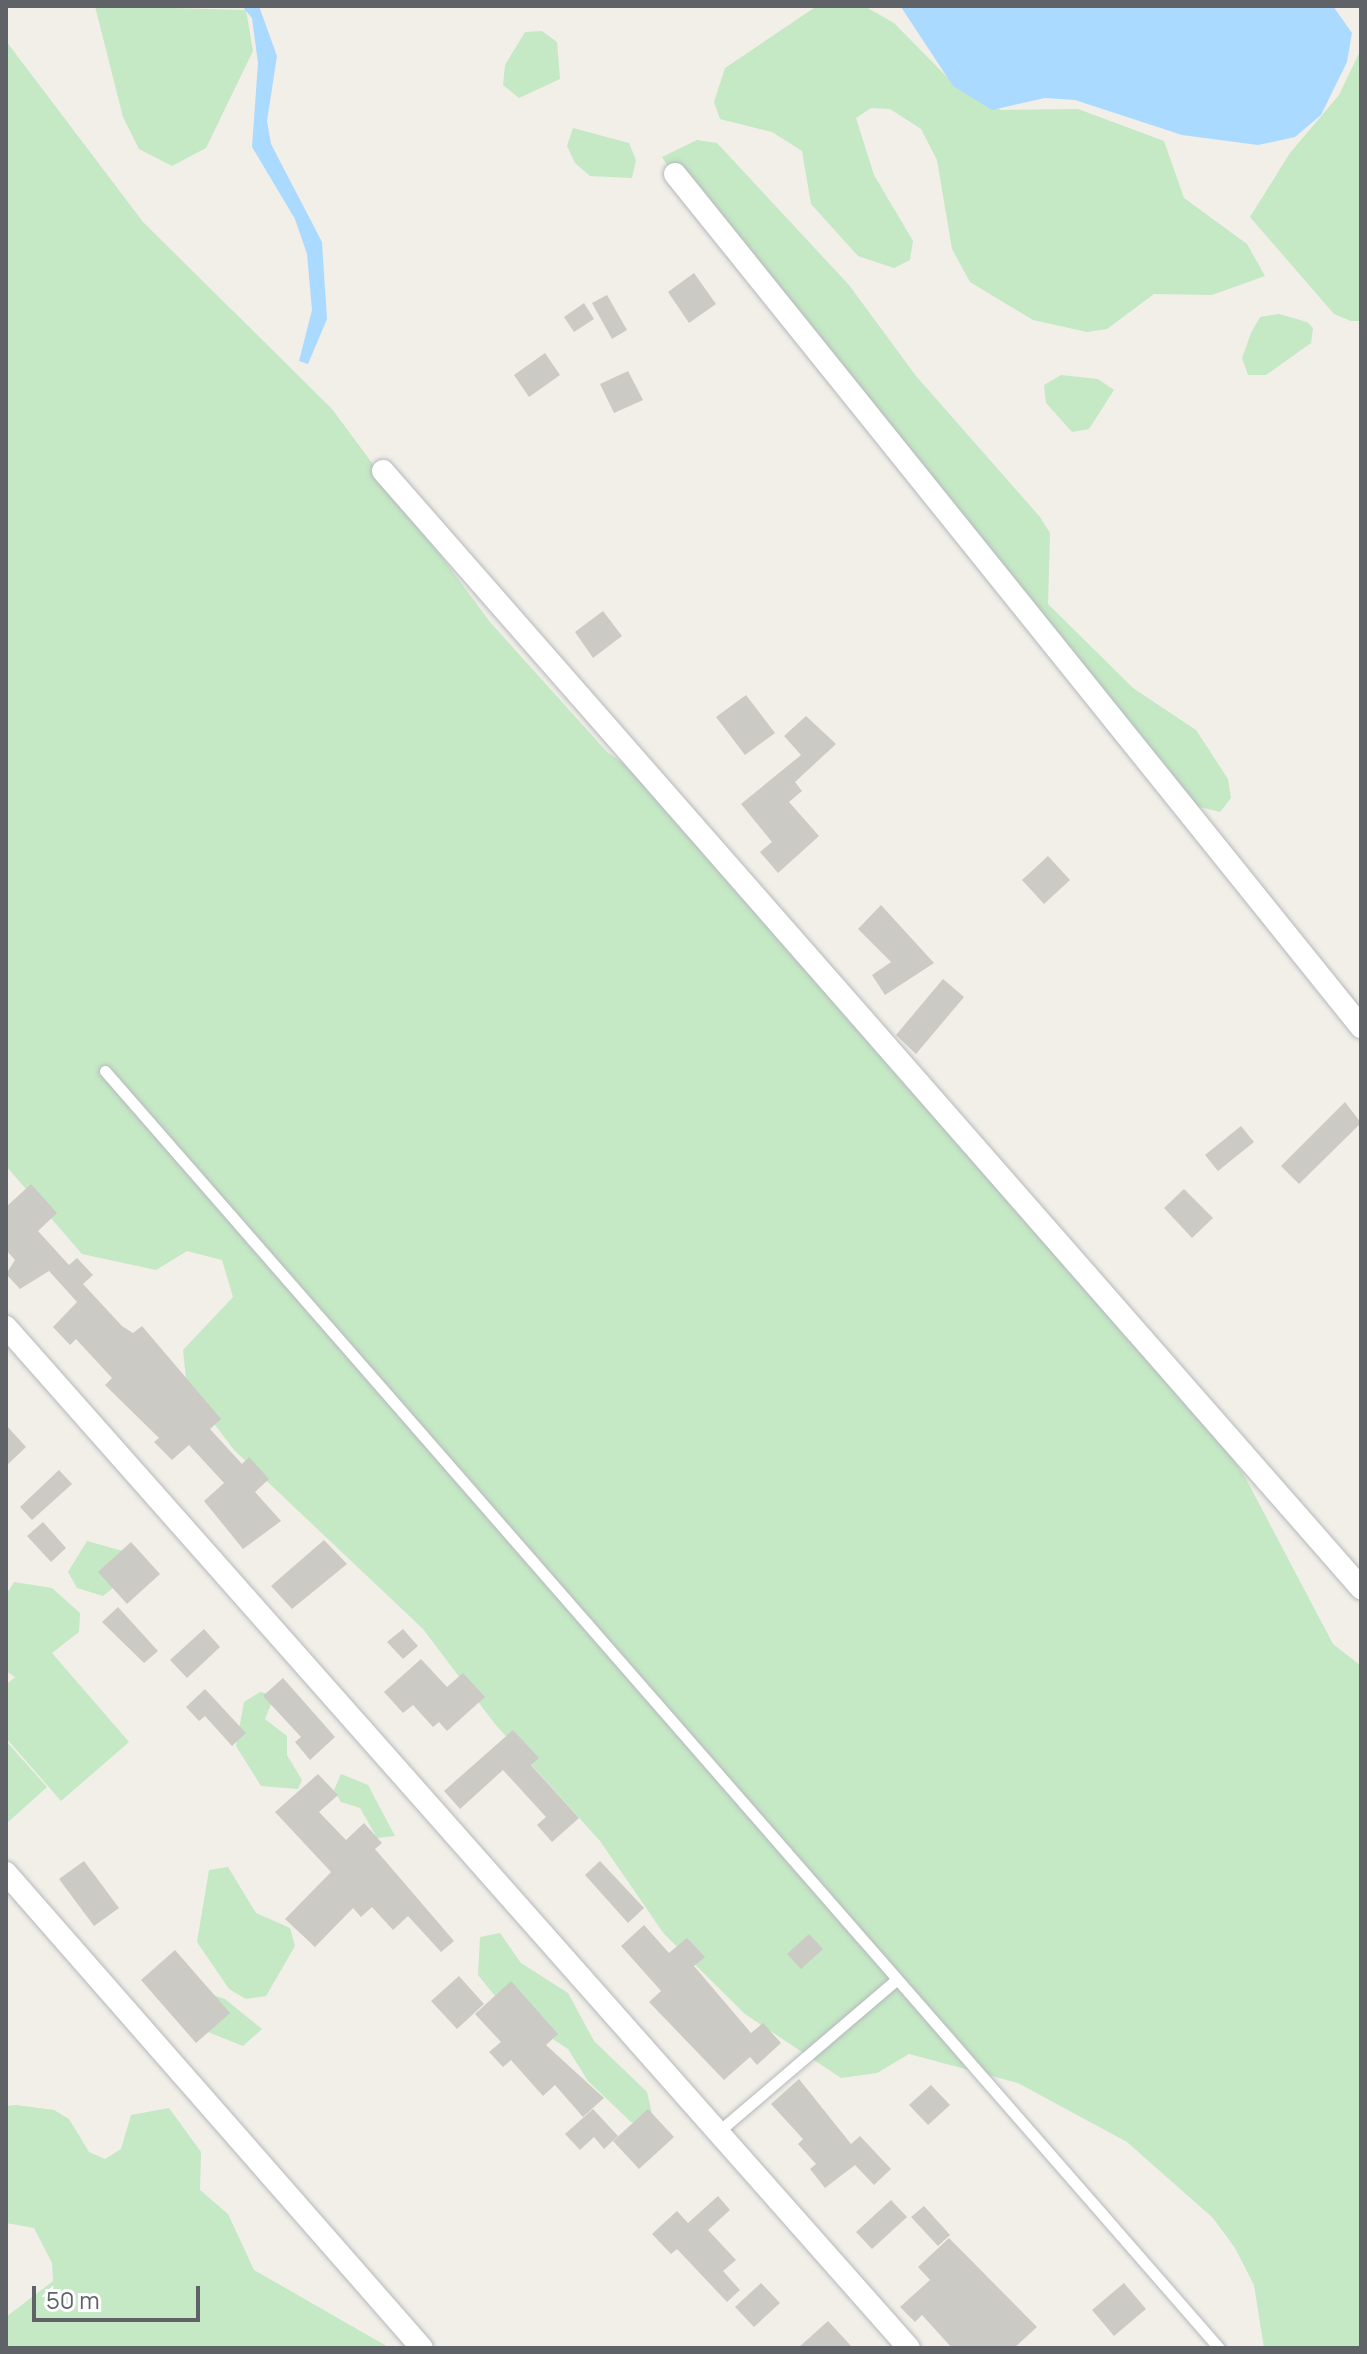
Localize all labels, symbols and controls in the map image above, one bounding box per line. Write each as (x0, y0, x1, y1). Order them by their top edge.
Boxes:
scale bar (36, 2270, 204, 2320)
text: 50 m (46, 2283, 100, 2316)

